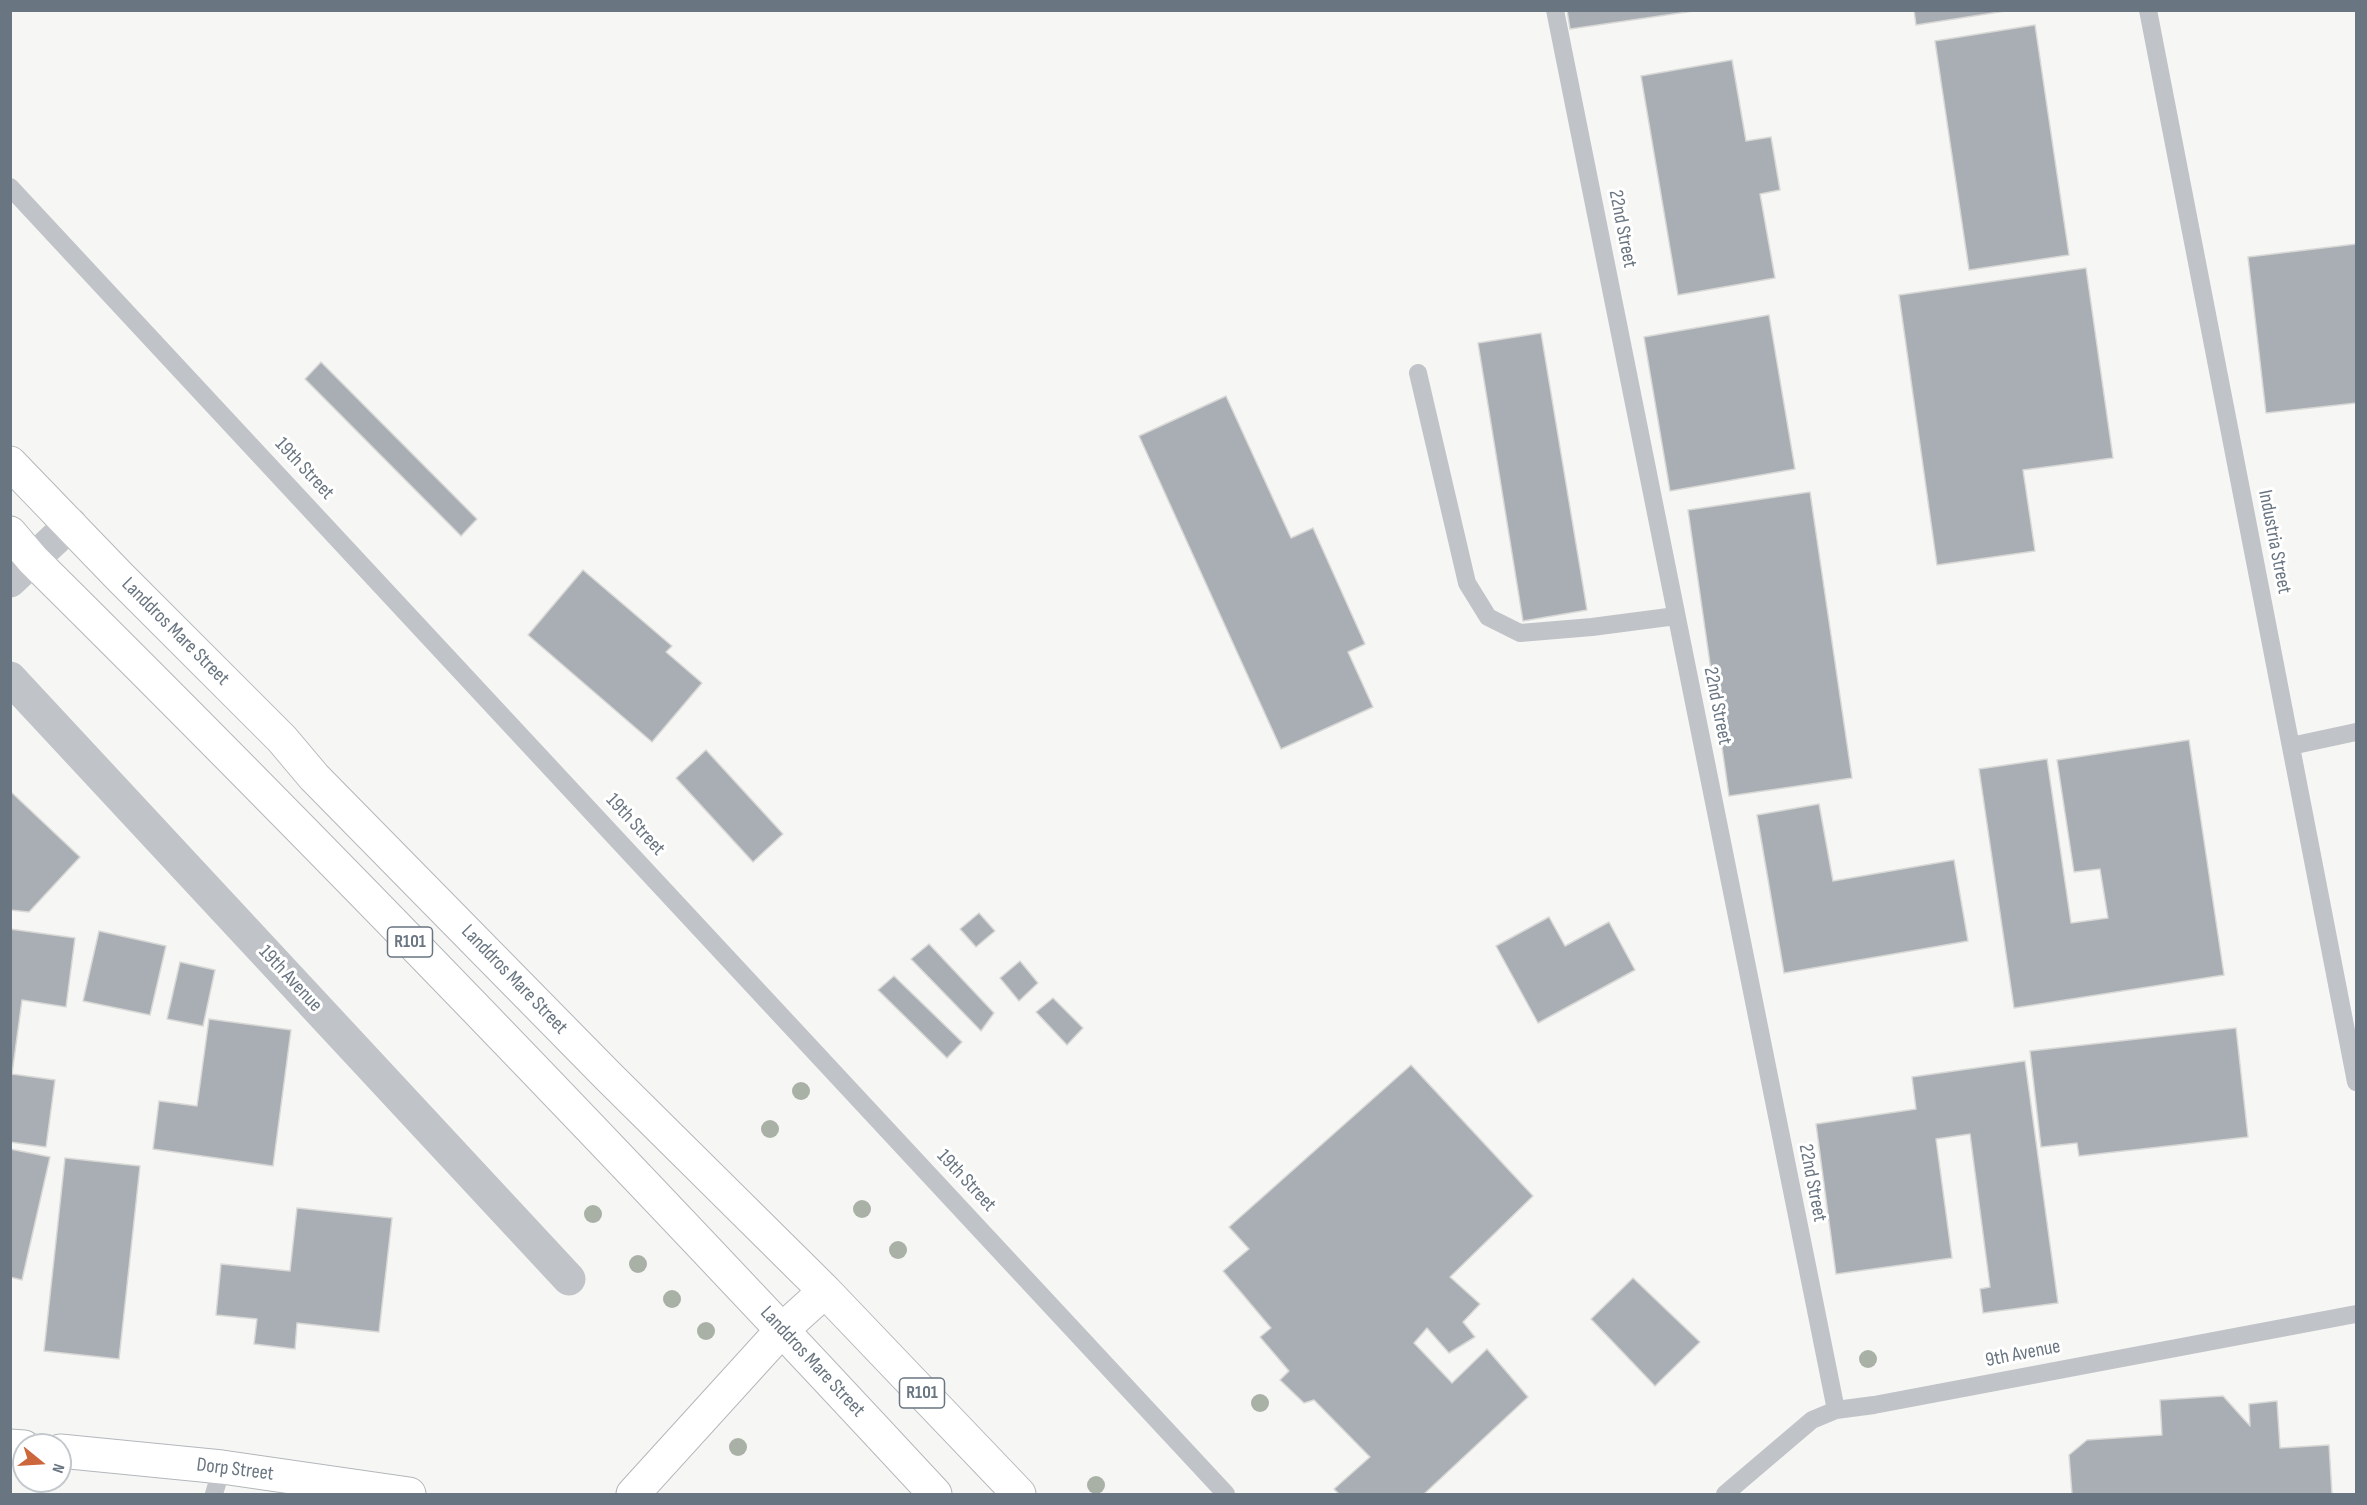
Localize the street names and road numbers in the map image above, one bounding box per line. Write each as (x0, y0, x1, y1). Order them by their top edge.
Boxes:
street label: 22nd Street (1603, 188, 1641, 270)
street label: 19th Street (269, 433, 339, 505)
street label: Industria Street (2252, 488, 2296, 596)
street label: Landdros Mare Street (116, 573, 234, 691)
street label: 22nd Street (1698, 665, 1736, 747)
street label: 19th Street (600, 789, 670, 861)
street label: Landdros Mare Street (456, 920, 572, 1040)
road number: R101 (388, 927, 432, 957)
street label: 19th Avenue (253, 941, 327, 1017)
street label: 22nd Street (1793, 1142, 1831, 1224)
street label: 19th Street (931, 1145, 1001, 1217)
street label: Landdros Mare Street (755, 1302, 869, 1422)
street label: 9th Avenue (1984, 1335, 2062, 1373)
road number: R101 (900, 1378, 944, 1408)
street label: Dorp Street (195, 1453, 275, 1487)

